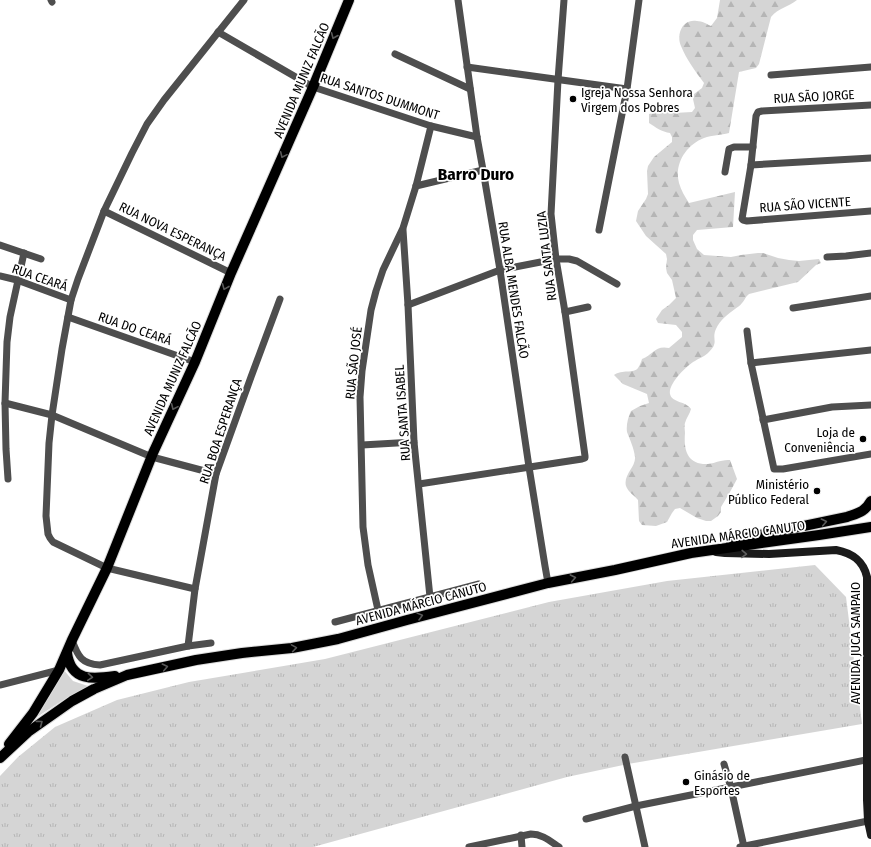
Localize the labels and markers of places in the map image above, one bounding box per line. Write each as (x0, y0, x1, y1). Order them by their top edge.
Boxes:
place label: Igreja Nossa Senhora Virgem dos Pobres (581, 85, 693, 115)
marker: Igreja Nossa Senhora Virgem dos Pobres (568, 94, 578, 104)
place label: Loja de Conveniência (784, 425, 855, 455)
marker: Loja de Conveniência (858, 434, 868, 444)
place label: Ministério Público Federal (728, 477, 810, 507)
marker: Ministério Público Federal (812, 486, 822, 496)
place label: Ginásio de Esportes (694, 768, 750, 798)
marker: Ginásio de Esportes (681, 777, 691, 787)

